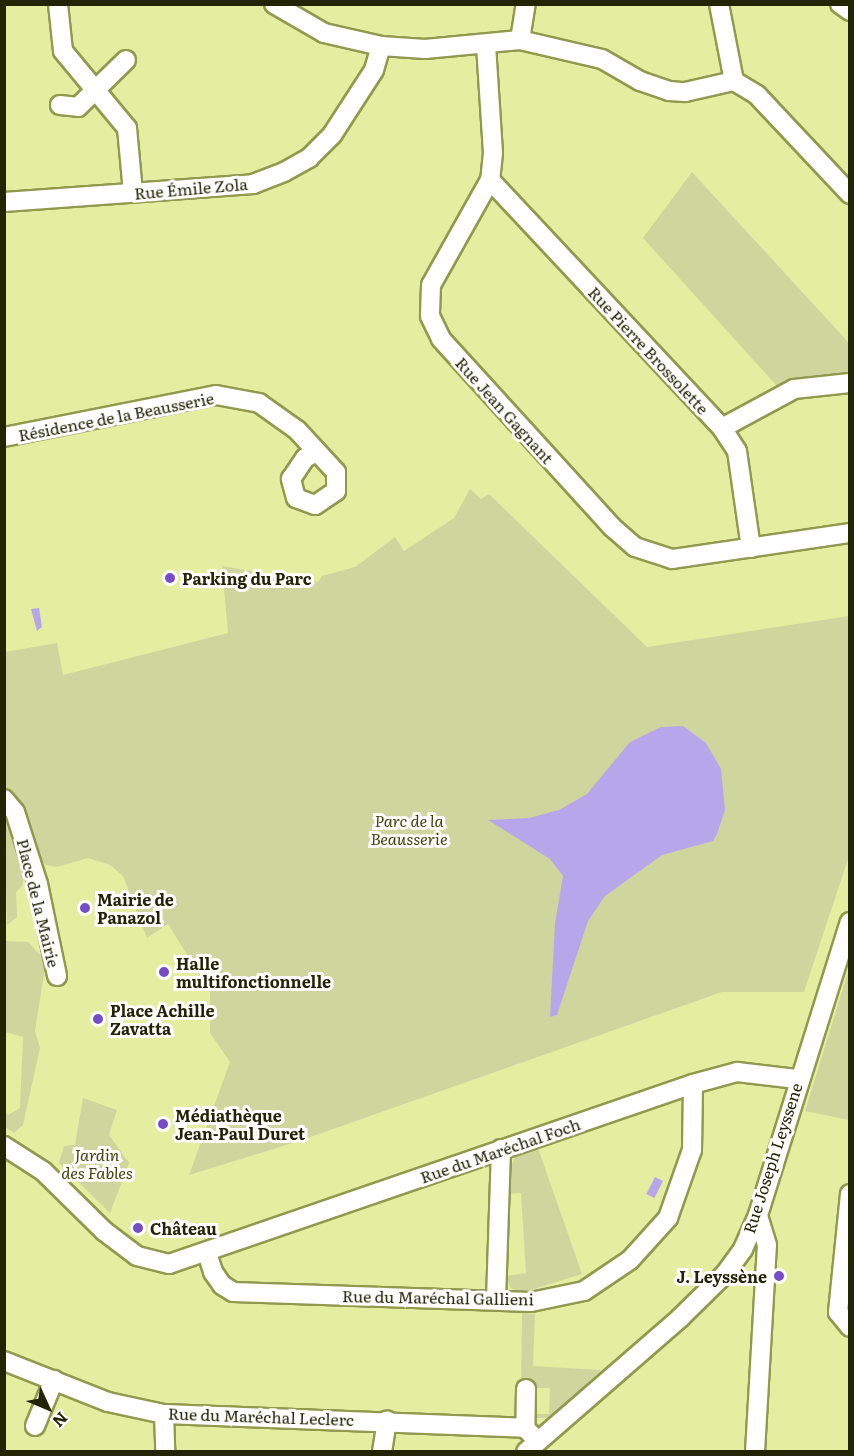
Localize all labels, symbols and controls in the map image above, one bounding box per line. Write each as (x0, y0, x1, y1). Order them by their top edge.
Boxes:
street label: Rue Émile Zola (133, 173, 249, 203)
street label: Rue Pierre Brossolette (585, 282, 713, 418)
street label: Rue Jean Gagnant (452, 353, 558, 467)
street label: Résidence de la Beausserie (17, 388, 215, 444)
place label: Parking du Parc (182, 568, 311, 588)
marker: Parking du Parc (163, 571, 177, 585)
park label: Parc de la Beausserie (370, 810, 448, 848)
street label: Place de la Mairie (14, 837, 64, 969)
place label: Mairie de Panazol (97, 889, 174, 927)
marker: Mairie de Panazol (78, 901, 92, 915)
place label: Halle multifonctionnelle (176, 953, 331, 991)
marker: Halle multifonctionnelle (157, 965, 171, 979)
place label: Place Achille Zavatta (110, 1000, 214, 1038)
marker: Place Achille Zavatta (91, 1012, 105, 1026)
street label: Rue Joseph Leyssene (739, 1080, 805, 1236)
place label: Médiathèque Jean-Paul Duret (175, 1105, 305, 1143)
street label: Rue du Maréchal Foch (417, 1114, 583, 1186)
marker: Médiathèque Jean-Paul Duret (156, 1117, 170, 1131)
park label: Jardin des Fables (61, 1144, 133, 1182)
place label: Château (150, 1218, 217, 1238)
marker: Château (131, 1221, 145, 1235)
place label: J. Leyssène (677, 1266, 767, 1286)
marker: J. Leyssène (772, 1269, 786, 1283)
street label: Rue du Maréchal Gallieni (342, 1286, 534, 1308)
north arrow (18, 1378, 78, 1438)
street label: Rue du Maréchal Leclerc (168, 1403, 354, 1429)
text: N (48, 1407, 74, 1434)

